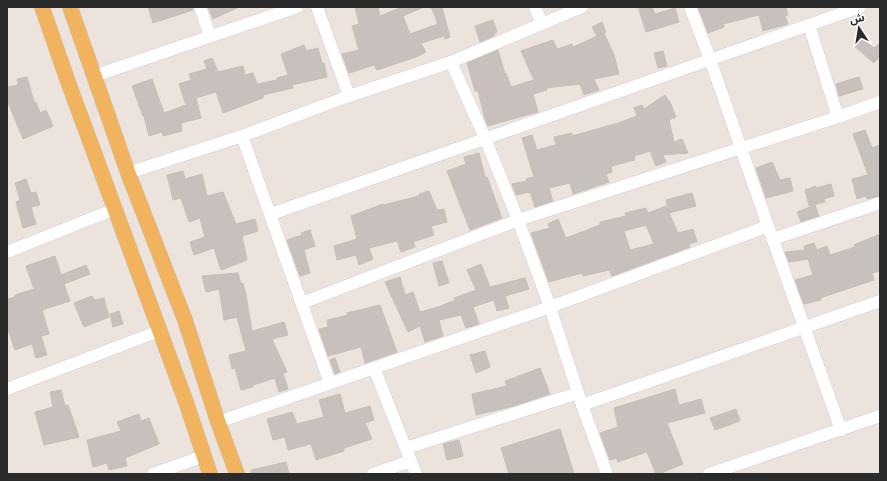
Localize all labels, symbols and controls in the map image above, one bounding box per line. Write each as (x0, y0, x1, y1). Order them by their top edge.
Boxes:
north arrow (839, 8, 879, 48)
text: ش (848, 10, 866, 28)

